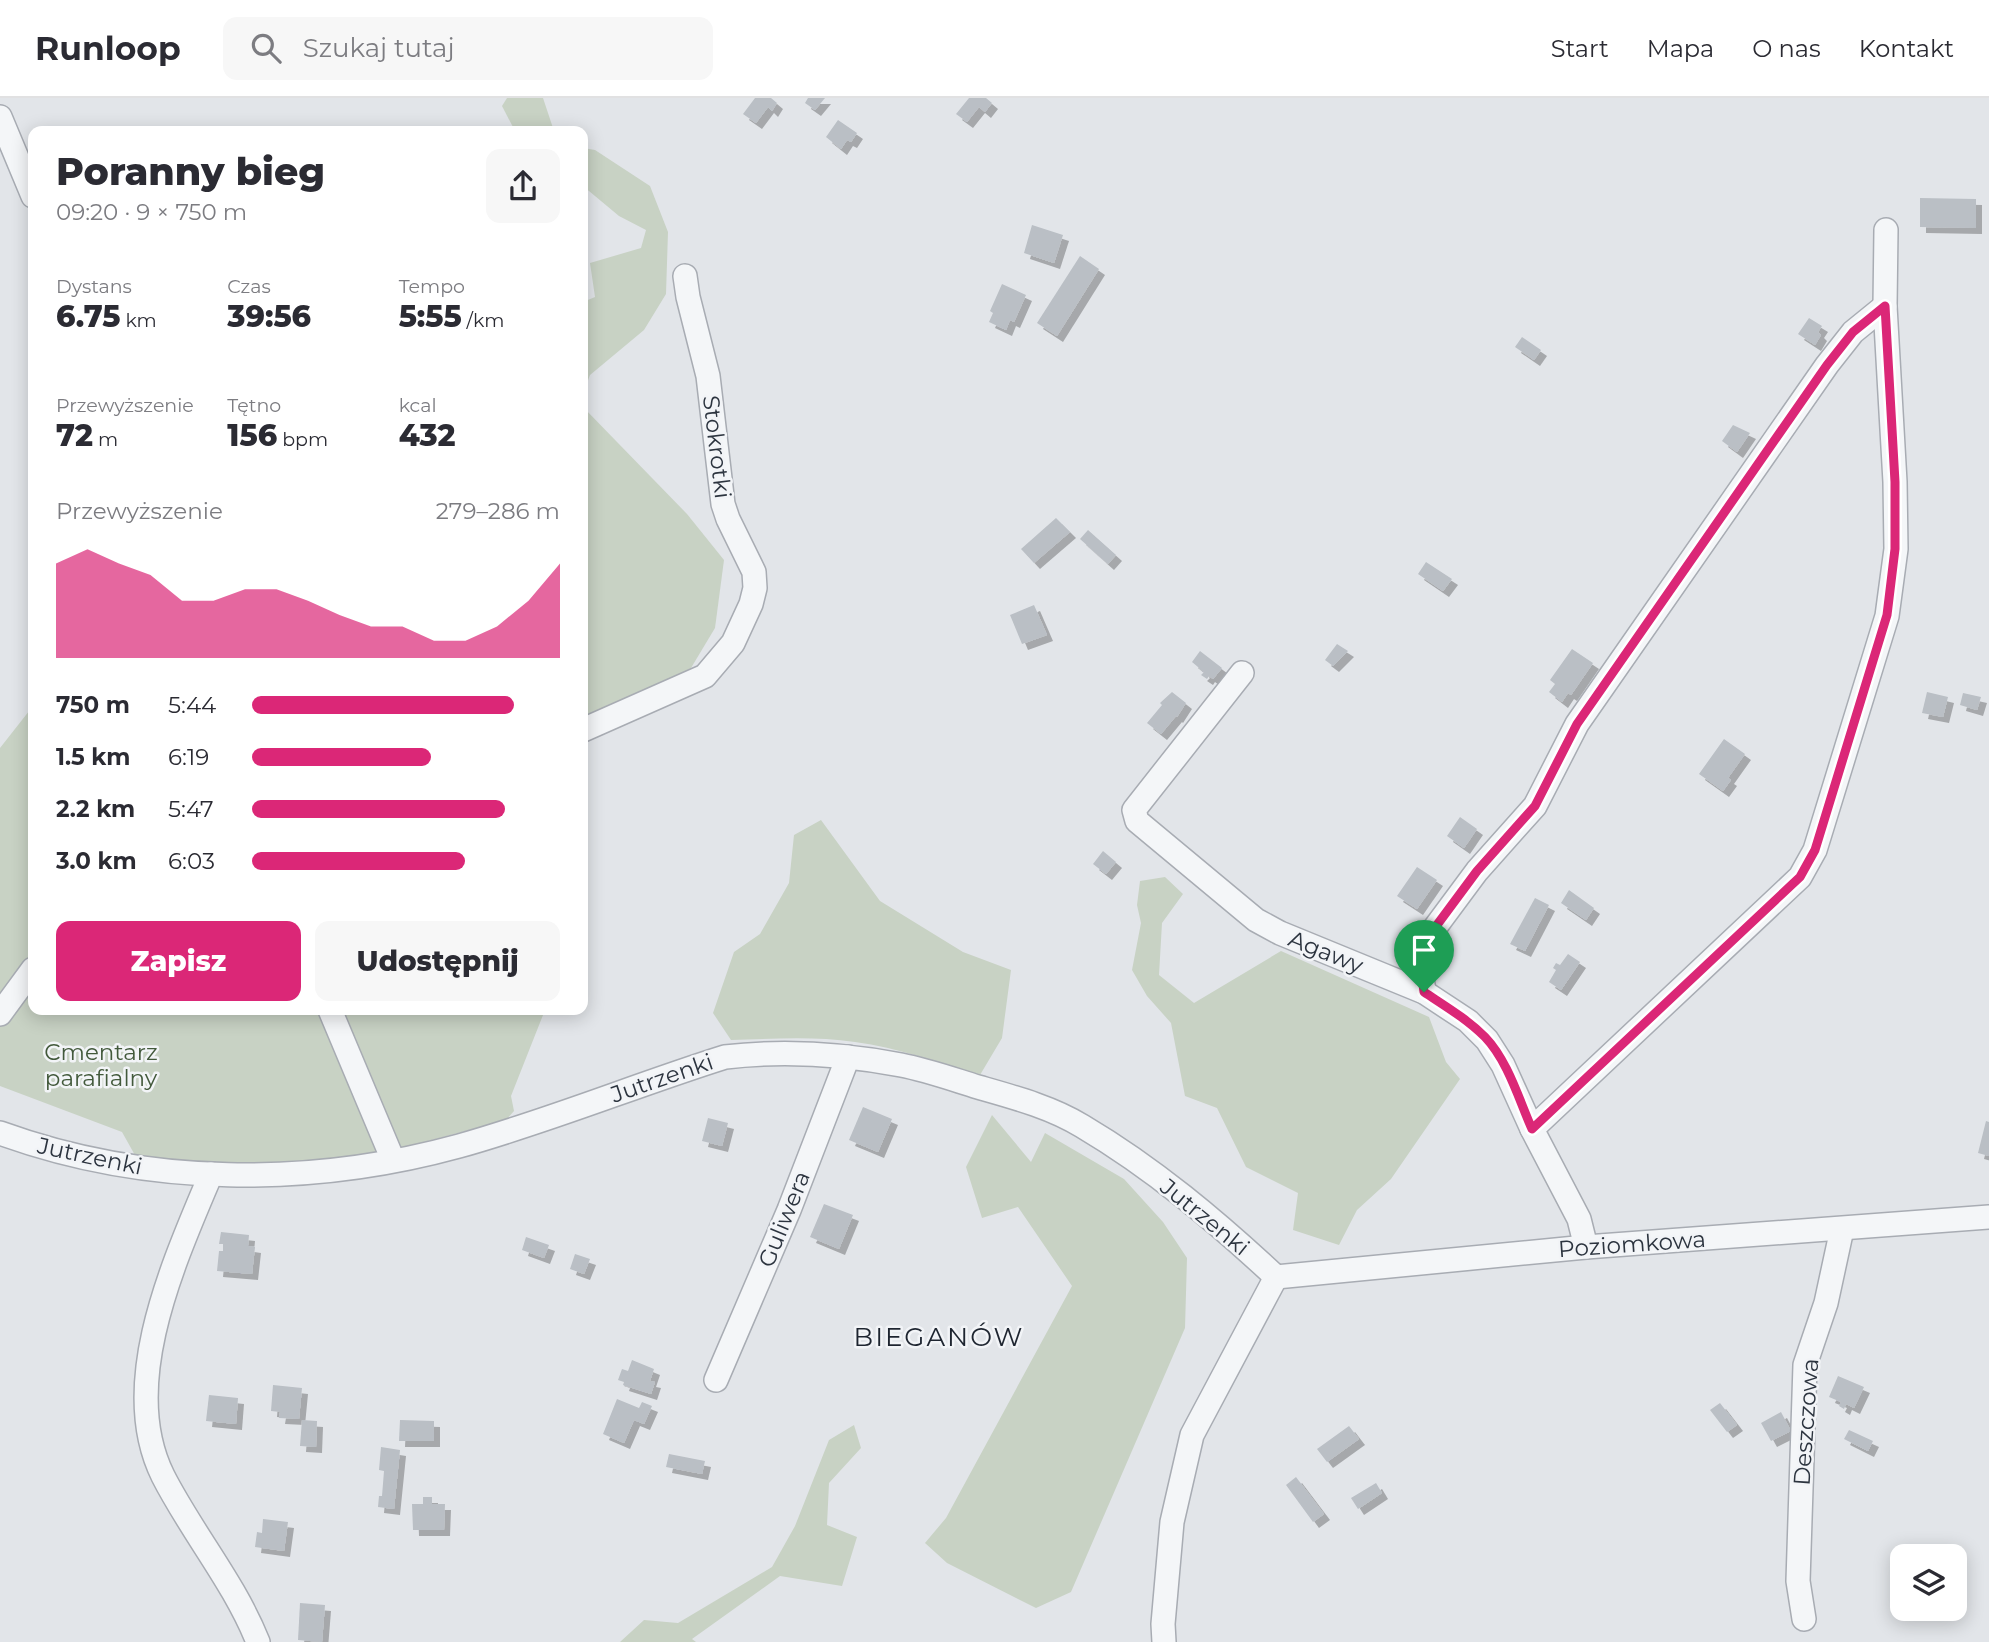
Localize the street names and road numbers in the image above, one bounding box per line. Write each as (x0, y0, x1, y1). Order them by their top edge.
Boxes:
street label: Stokrotki (697, 394, 737, 500)
street label: Agawy (1285, 924, 1368, 980)
street label: Jutrzenki (606, 1047, 717, 1109)
street label: Jutrzenki (34, 1131, 145, 1181)
street label: Guliwera (752, 1167, 816, 1271)
street label: Jutrzenki (1154, 1172, 1255, 1261)
street label: Poziomkowa (1557, 1225, 1707, 1263)
street label: Deszczowa (1788, 1357, 1824, 1487)

